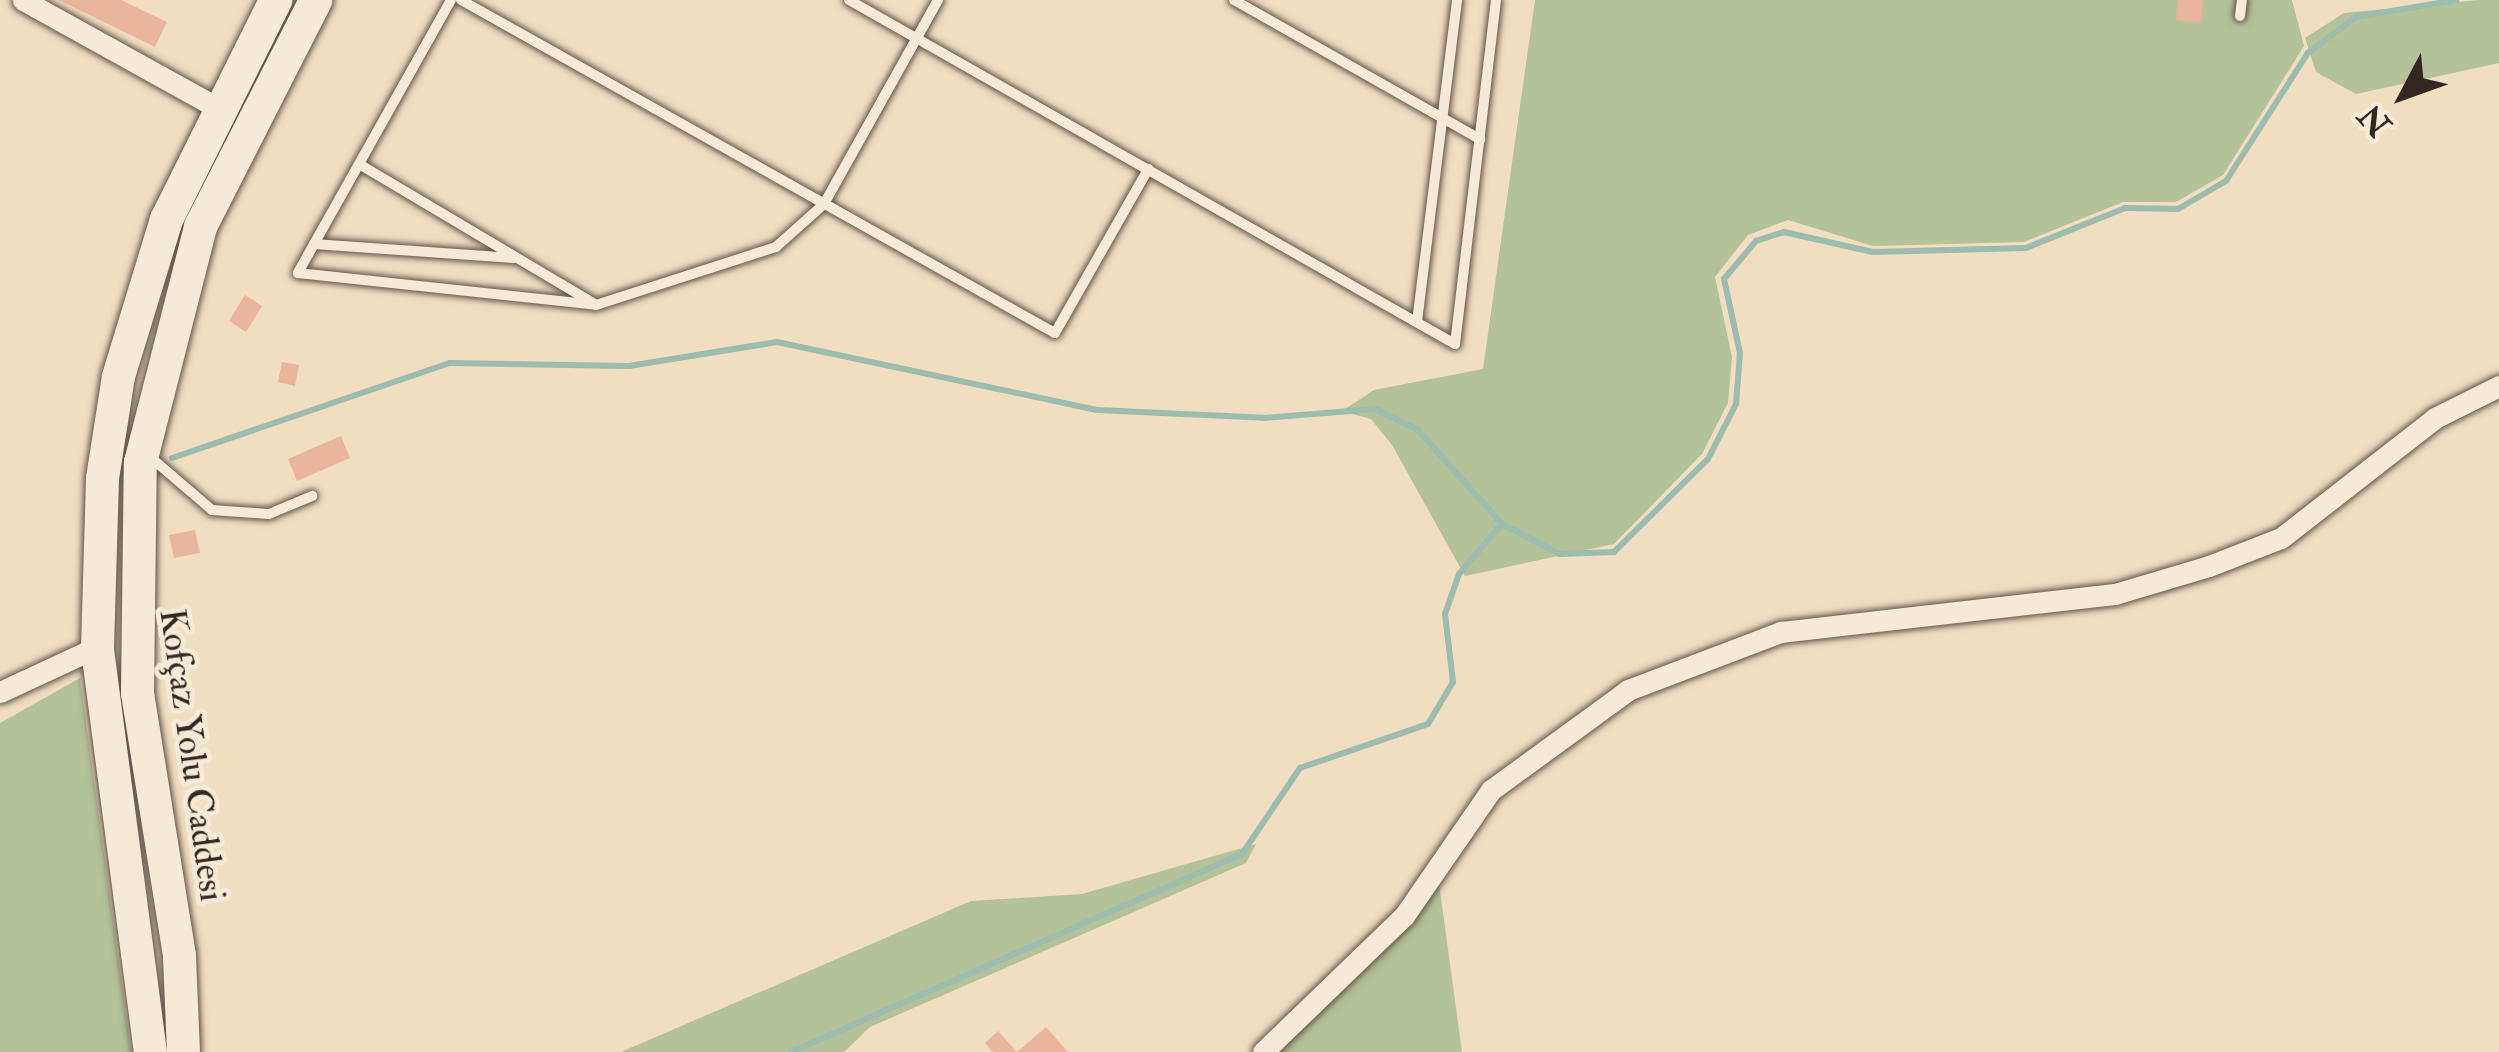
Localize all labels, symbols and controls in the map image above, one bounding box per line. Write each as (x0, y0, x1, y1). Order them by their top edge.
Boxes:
north arrow (2343, 36, 2463, 156)
text: N (2350, 95, 2401, 145)
street label: Kofçaz Yolu Caddesi (150, 606, 234, 904)

